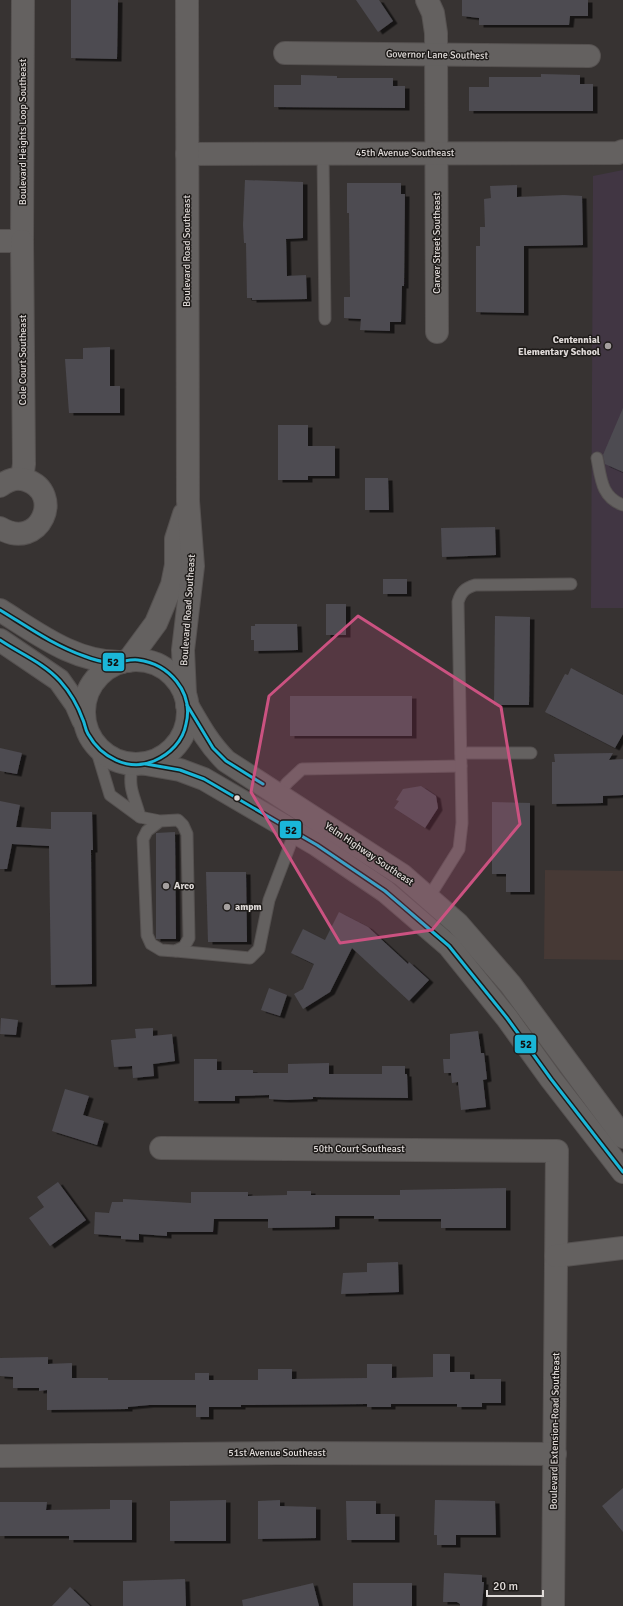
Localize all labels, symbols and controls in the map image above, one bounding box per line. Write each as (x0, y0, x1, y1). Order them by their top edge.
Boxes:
street label: Governor Lane Southest (386, 48, 489, 62)
street label: Boulevard Heights Loop Southeast (17, 58, 29, 205)
street label: 45th Avenue Southeast (356, 147, 455, 159)
street label: Carver Street Southeast (431, 192, 443, 294)
street label: Boulevard Road Southeast (181, 195, 193, 307)
street label: Cole Court Southeast (17, 314, 29, 405)
place label: Centennial Elementary School (518, 334, 600, 358)
marker: Centennial Elementary School (603, 341, 613, 351)
street label: Boulevard Road Southeast (178, 553, 198, 666)
line badge: 52 (102, 652, 125, 672)
text: 52 (107, 656, 119, 669)
unlabelled marker (232, 793, 242, 803)
line badge: 52 (279, 820, 302, 839)
street label: Yelm Highway Southeast (322, 820, 416, 889)
text: 52 (285, 824, 297, 837)
place label: Arco (174, 880, 194, 892)
marker: Arco (161, 881, 171, 891)
place label: ampm (235, 901, 262, 913)
marker: ampm (222, 902, 232, 912)
line badge: 52 (514, 1034, 537, 1054)
text: 52 (520, 1038, 532, 1051)
street label: 50th Court Southeast (313, 1143, 405, 1155)
street label: Boulevard Extension-Road Southeast (548, 1352, 562, 1510)
street label: 51st Avenue Southeast (228, 1447, 326, 1459)
scale bar (487, 1572, 543, 1598)
text: 20 m (493, 1579, 518, 1594)

